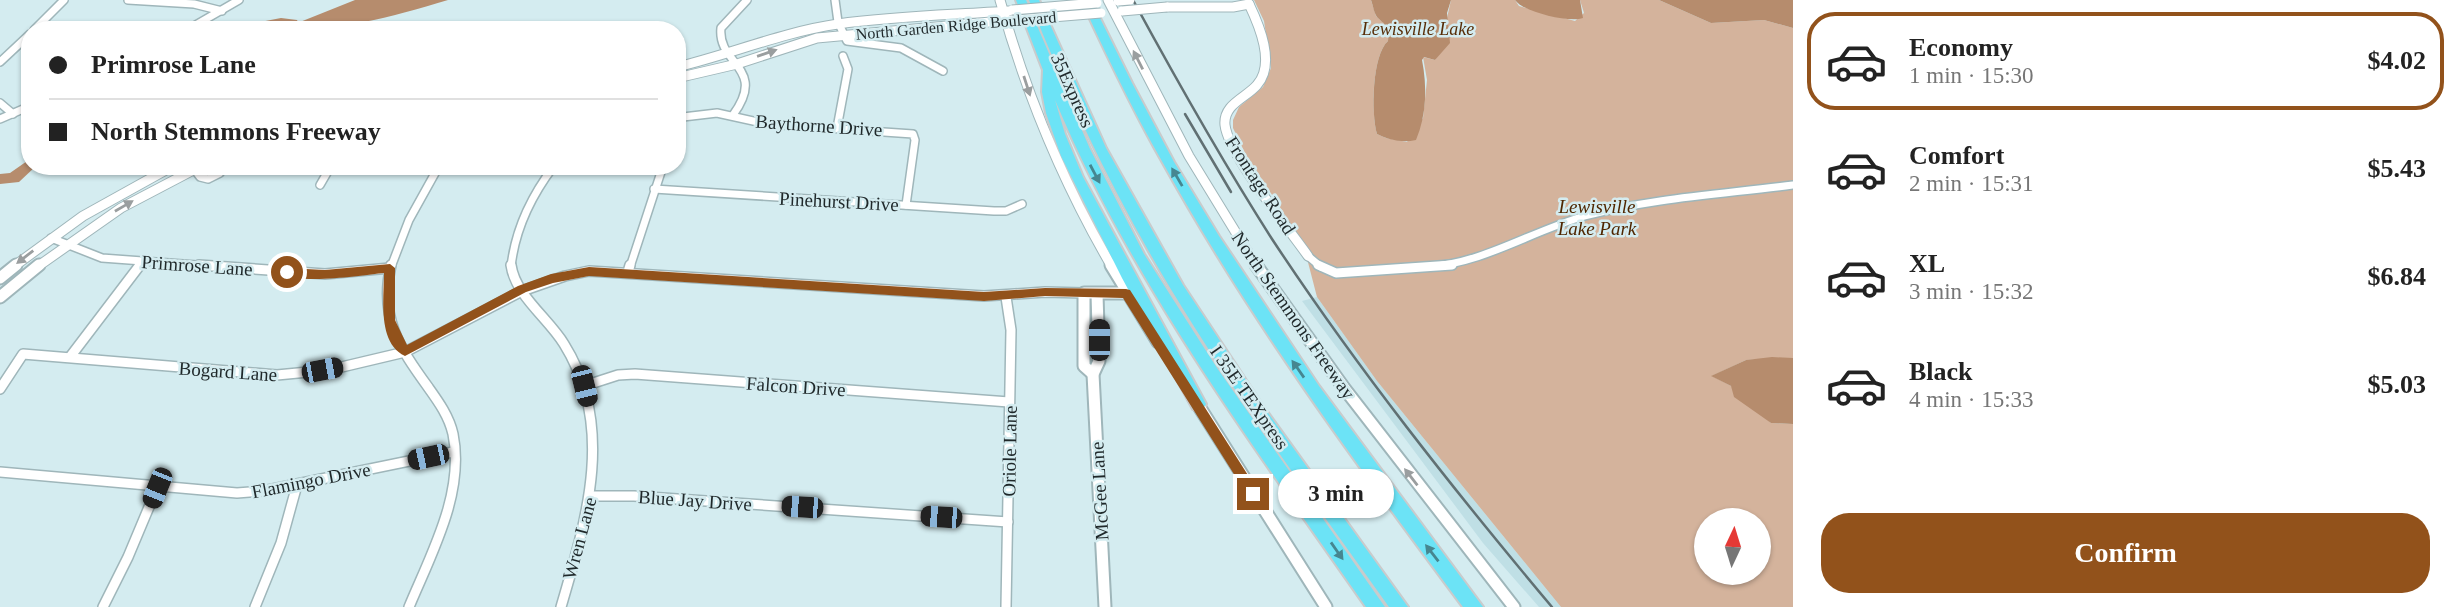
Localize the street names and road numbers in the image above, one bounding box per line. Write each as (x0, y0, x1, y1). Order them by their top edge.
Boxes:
street label: North Garden Ridge Boulevard (855, 8, 1057, 44)
street label: 35Express (1047, 50, 1098, 131)
street label: Baythorne Drive (755, 111, 883, 140)
street label: Frontage Road (1221, 132, 1300, 239)
street label: Pinehurst Drive (779, 188, 899, 215)
street label: North Stemmons Freeway (1228, 228, 1360, 403)
street label: Primrose Lane (141, 251, 253, 280)
street label: I 35E TEXpress (1206, 341, 1293, 453)
street label: Bogard Lane (178, 358, 278, 385)
street label: Falcon Drive (745, 373, 846, 400)
street label: Oriole Lane (998, 405, 1021, 497)
street label: McGee Lane (1086, 441, 1113, 541)
street label: Flamingo Drive (250, 459, 372, 502)
street label: Blue Jay Drive (637, 486, 753, 515)
street label: Wren Lane (558, 495, 601, 581)

